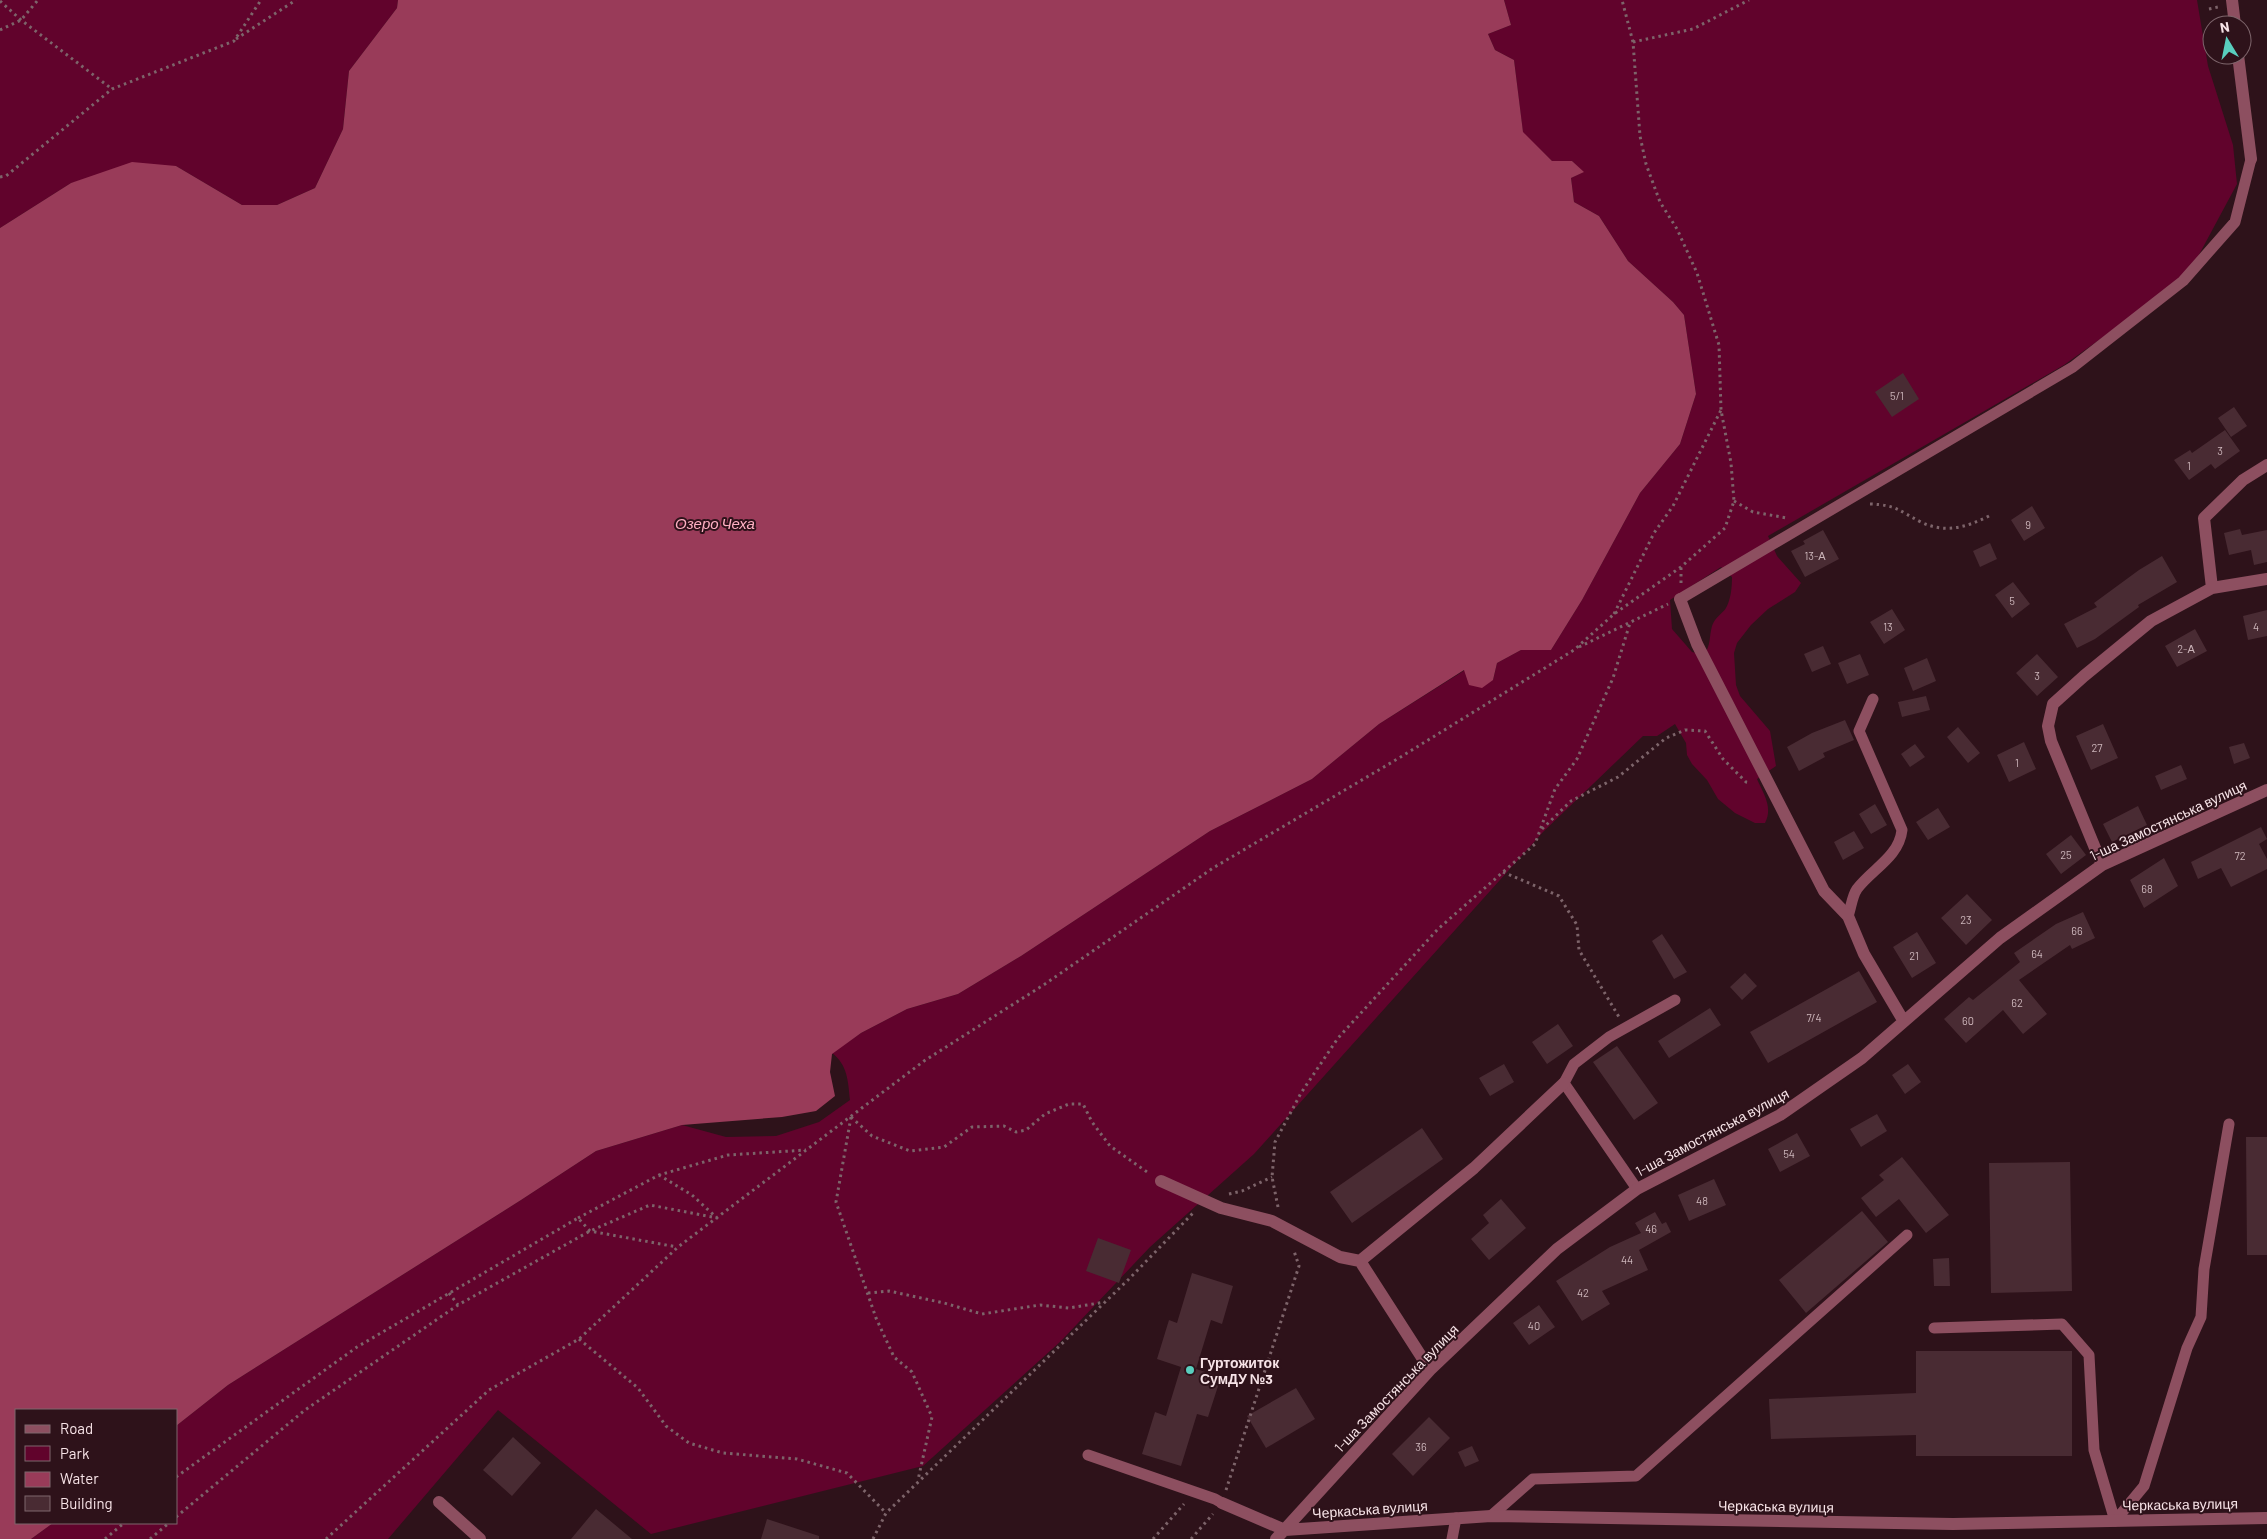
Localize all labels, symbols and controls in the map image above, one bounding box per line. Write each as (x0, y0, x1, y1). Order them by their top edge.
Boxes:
north arrow (2202, 15, 2252, 65)
text: N (2219, 18, 2231, 36)
house number: 5/1 (1890, 389, 1904, 402)
house number: 3 (2217, 444, 2223, 457)
house number: 1 (2187, 459, 2191, 472)
water label: Озеро Чеха (675, 514, 755, 532)
house number: 9 (2025, 518, 2031, 531)
house number: 13-А (1804, 549, 1826, 562)
house number: 5 (2009, 594, 2015, 607)
house number: 13 (1883, 620, 1893, 633)
house number: 4 (2253, 620, 2259, 633)
house number: 2-А (2177, 642, 2195, 655)
house number: 3 (2034, 669, 2040, 682)
house number: 27 (2091, 741, 2103, 754)
house number: 1 (2015, 756, 2019, 769)
street label: 1-ша Замостянська вулиця (2087, 776, 2249, 864)
house number: 25 (2060, 848, 2072, 861)
house number: 72 (2234, 849, 2246, 862)
house number: 68 (2141, 882, 2153, 895)
house number: 23 (1960, 913, 1972, 926)
house number: 66 (2071, 924, 2083, 937)
house number: 64 (2031, 947, 2043, 960)
house number: 21 (1909, 949, 1919, 962)
house number: 62 (2011, 996, 2023, 1009)
house number: 7/4 (1806, 1011, 1822, 1024)
house number: 60 (1962, 1014, 1974, 1027)
street label: 1-ша Замостянська вулиця (1632, 1084, 1792, 1180)
house number: 54 (1783, 1147, 1795, 1160)
house number: 48 (1696, 1194, 1708, 1207)
house number: 46 (1645, 1222, 1657, 1235)
house number: 44 (1621, 1253, 1633, 1266)
house number: 42 (1577, 1286, 1589, 1299)
house number: 40 (1528, 1319, 1540, 1332)
street label: 1-ша Замостянська вулиця (1330, 1320, 1462, 1456)
place label: Гуртожиток СумДУ №3 (1200, 1354, 1280, 1387)
marker: Гуртожиток СумДУ №3 (1184, 1364, 1196, 1376)
legend (15, 1409, 178, 1524)
text: Road (60, 1419, 93, 1437)
house number: 36 (1415, 1440, 1427, 1453)
text: Park (60, 1444, 90, 1462)
text: Water (60, 1469, 99, 1487)
text: Building (60, 1494, 113, 1512)
street label: Черкаська вулиця (2122, 1494, 2238, 1514)
street label: Черкаська вулиця (1312, 1496, 1428, 1522)
street label: Черкаська вулиця (1718, 1496, 1834, 1516)

